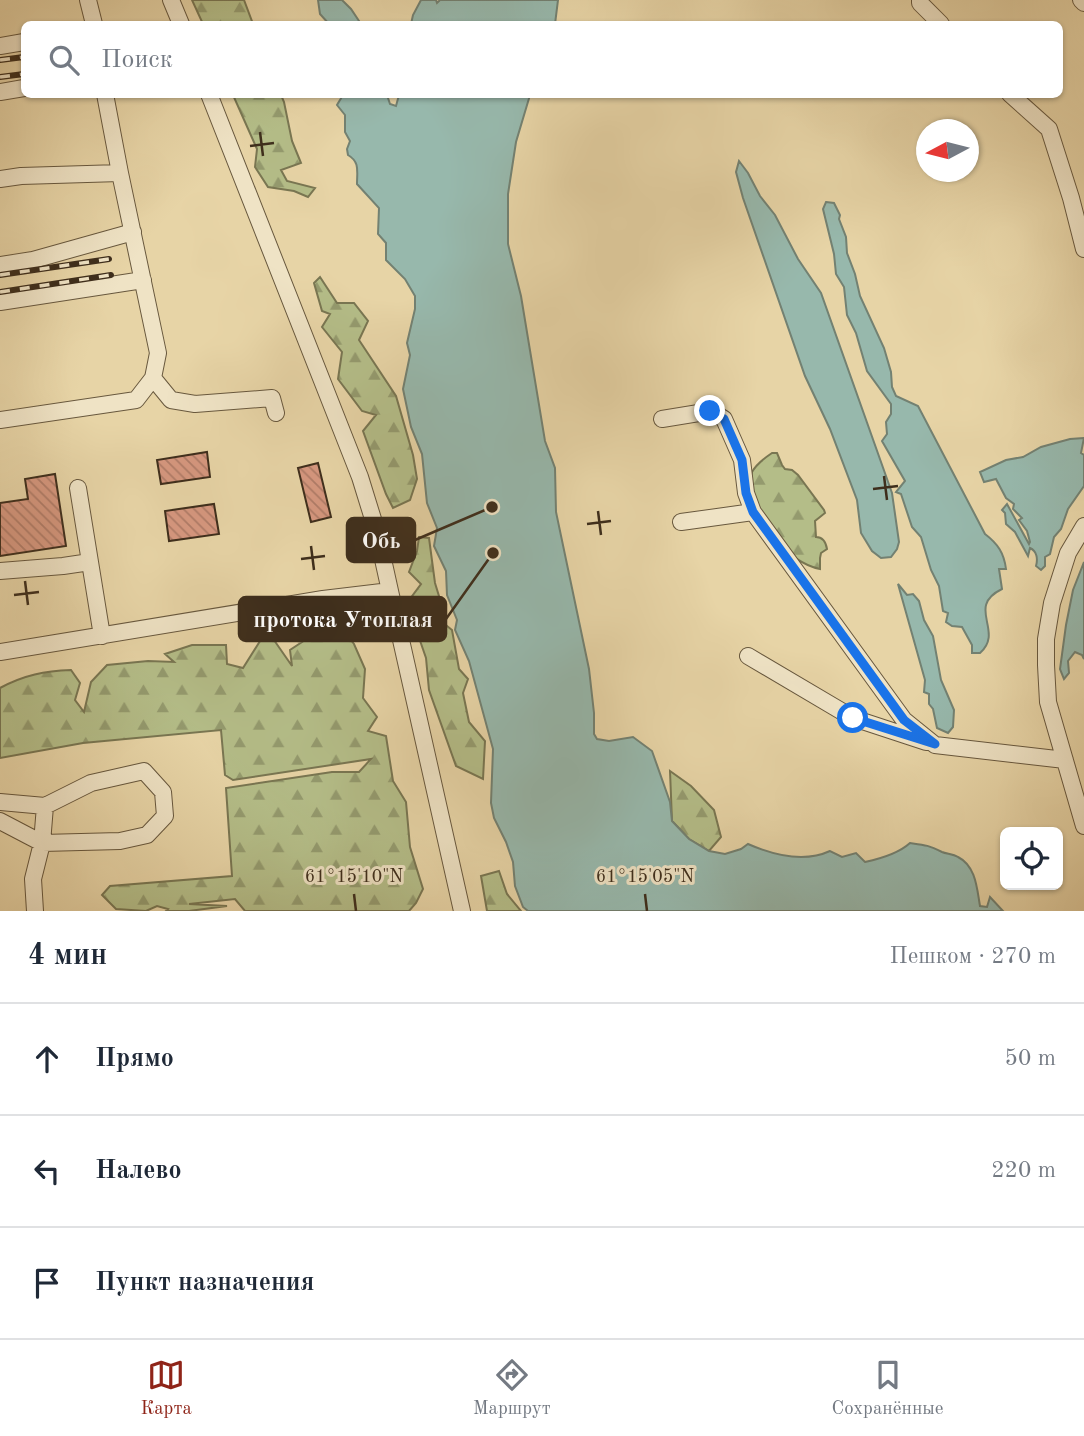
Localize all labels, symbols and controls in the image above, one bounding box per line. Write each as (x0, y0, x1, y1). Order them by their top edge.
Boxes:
search box (21, 21, 1063, 98)
icon: search (45, 41, 83, 79)
text: Поиск (101, 47, 173, 73)
north arrow (916, 119, 979, 182)
route end (694, 395, 725, 426)
callout: Обь (347, 518, 415, 562)
text: Обь (361, 530, 401, 553)
callout: протока Утоплая (239, 597, 446, 641)
text: протока Утоплая (253, 609, 433, 632)
route start (837, 702, 868, 733)
map controls (1000, 827, 1063, 890)
button: locate (1000, 827, 1063, 890)
text: 61°15'10"N (305, 868, 403, 886)
text: 61°15'05"N (596, 868, 694, 886)
text: 4 мин (28, 941, 107, 971)
text: Пешком · 270 m (890, 945, 1056, 968)
icon: ahead (28, 1040, 66, 1078)
text: Прямо (95, 1046, 174, 1072)
text: 50 m (1005, 1047, 1056, 1070)
icon: left (28, 1152, 66, 1190)
text: Налево (95, 1158, 182, 1184)
text: 220 m (991, 1159, 1056, 1182)
icon: arrive (28, 1264, 66, 1302)
text: Пункт назначения (95, 1270, 314, 1296)
tab: Карта (140, 1356, 192, 1421)
tab: Маршрут (473, 1356, 551, 1421)
tab: Сохранённые (832, 1356, 944, 1421)

